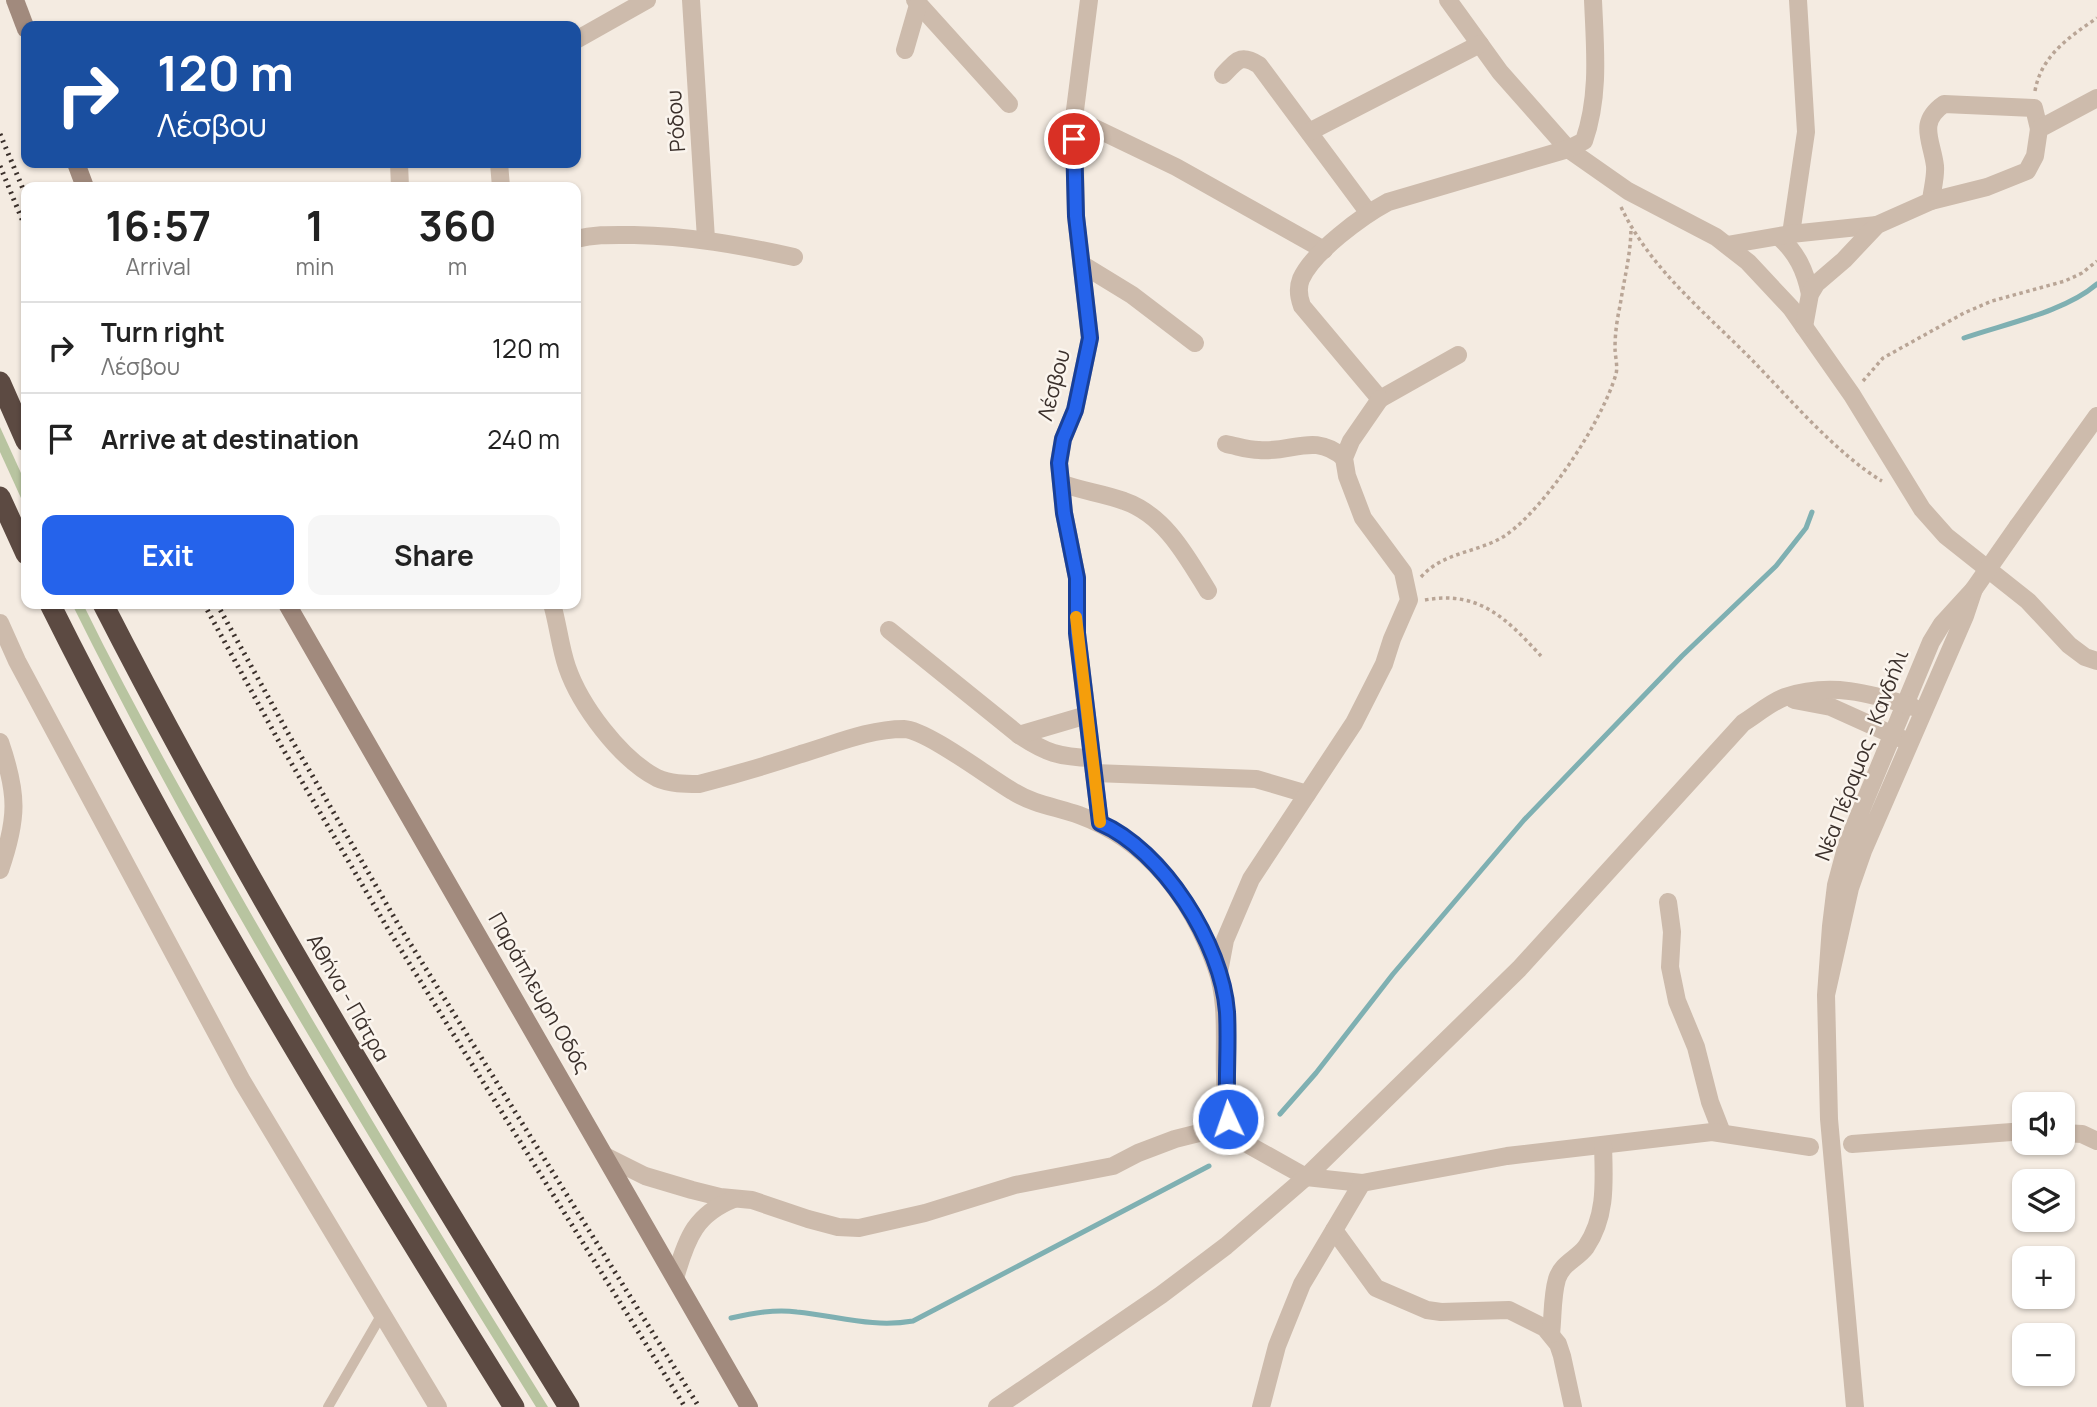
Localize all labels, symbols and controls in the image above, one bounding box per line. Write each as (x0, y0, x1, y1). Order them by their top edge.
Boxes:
text: 120 m (157, 39, 294, 106)
icon: right (42, 49, 133, 140)
street label: Ρόδου (659, 89, 691, 153)
text: Λέσβου (157, 103, 267, 147)
pin (1044, 109, 1104, 169)
icon: arrive (1055, 120, 1093, 158)
text: 16:57 (105, 196, 211, 254)
text: 1 (306, 196, 324, 254)
text: 360 (418, 196, 497, 254)
text: Arrival (125, 250, 191, 282)
text: min (296, 250, 334, 282)
text: m (448, 250, 467, 282)
text: Turn right (101, 314, 225, 350)
icon: right (42, 329, 80, 367)
text: 120 m (492, 330, 560, 366)
street label: Λέσβου (1030, 346, 1076, 423)
text: Λέσβου (101, 350, 180, 382)
icon: arrive (42, 420, 80, 458)
text: Arrive at destination (101, 421, 359, 457)
text: 240 m (487, 421, 560, 457)
button: Exit (42, 515, 294, 595)
button: Share (308, 515, 560, 595)
street label: Νέα Πέραμος - Κανδήλι (1808, 645, 1914, 864)
street label: Παράπλευρη Οδός (482, 907, 597, 1078)
street label: Αθήνα - Πάτρα (301, 929, 397, 1066)
position arrow (1191, 1082, 1265, 1156)
map controls (2012, 1092, 2075, 1386)
button: sound (2012, 1092, 2075, 1155)
button: layers (2012, 1169, 2075, 1232)
button: + (2012, 1246, 2075, 1309)
button: − (2012, 1323, 2075, 1386)

